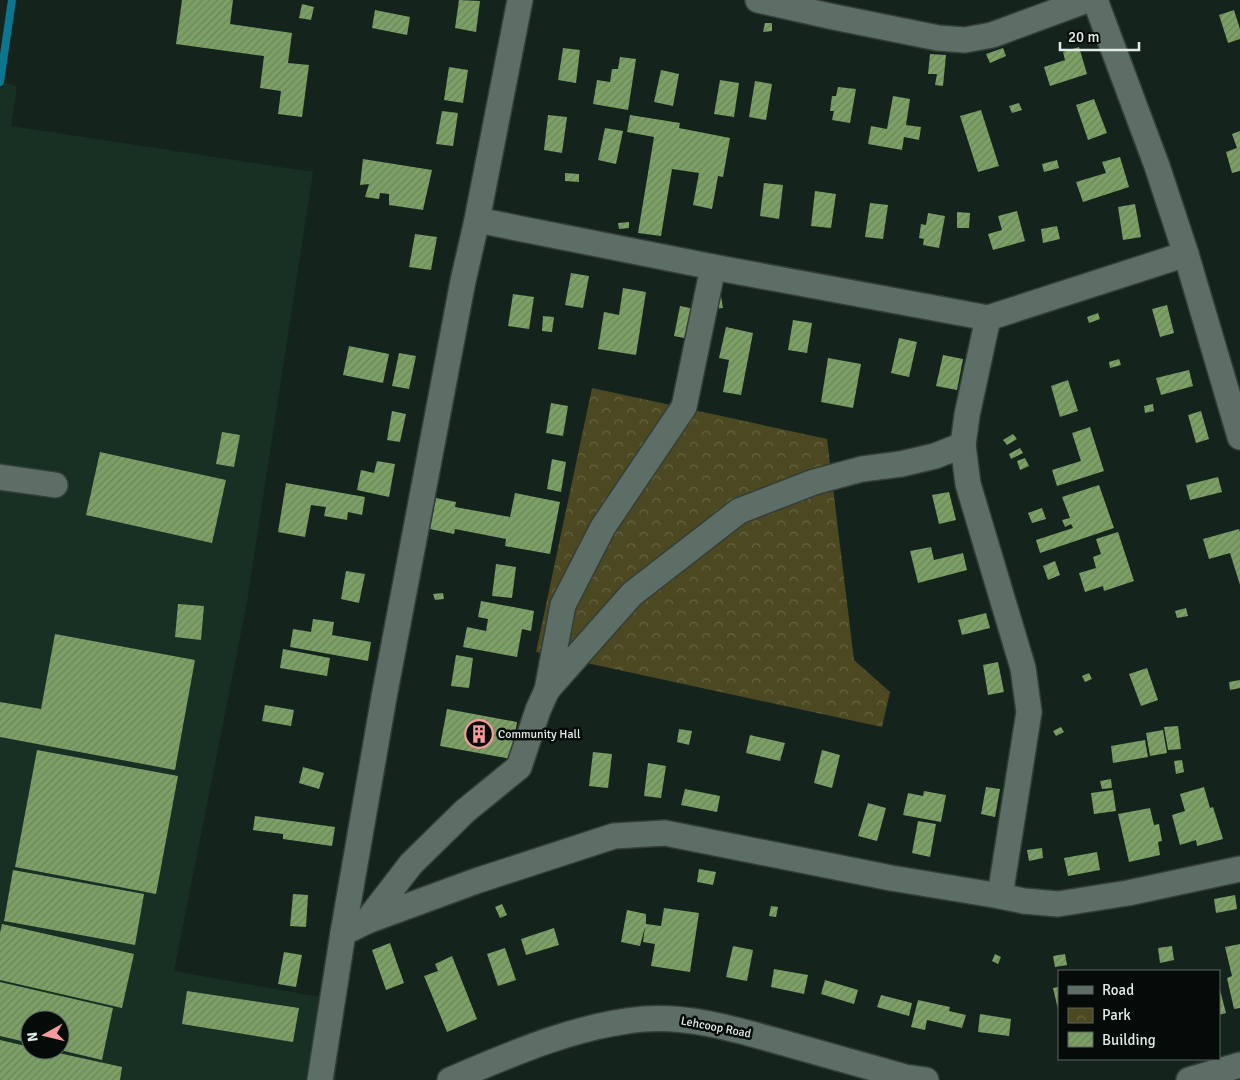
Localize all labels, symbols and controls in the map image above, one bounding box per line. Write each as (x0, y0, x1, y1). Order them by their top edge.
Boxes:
scale bar (1060, 20, 1139, 52)
text: 20 m (1068, 28, 1099, 46)
building icon: Community Hall (464, 719, 494, 749)
place label: Community Hall (498, 727, 581, 742)
legend (1058, 970, 1220, 1060)
text: Road (1102, 981, 1134, 999)
text: Park (1102, 1006, 1131, 1024)
north arrow (20, 1010, 70, 1060)
street label: Lehcoop Road (680, 1013, 752, 1042)
text: N (24, 1031, 42, 1043)
text: Building (1102, 1031, 1156, 1049)

